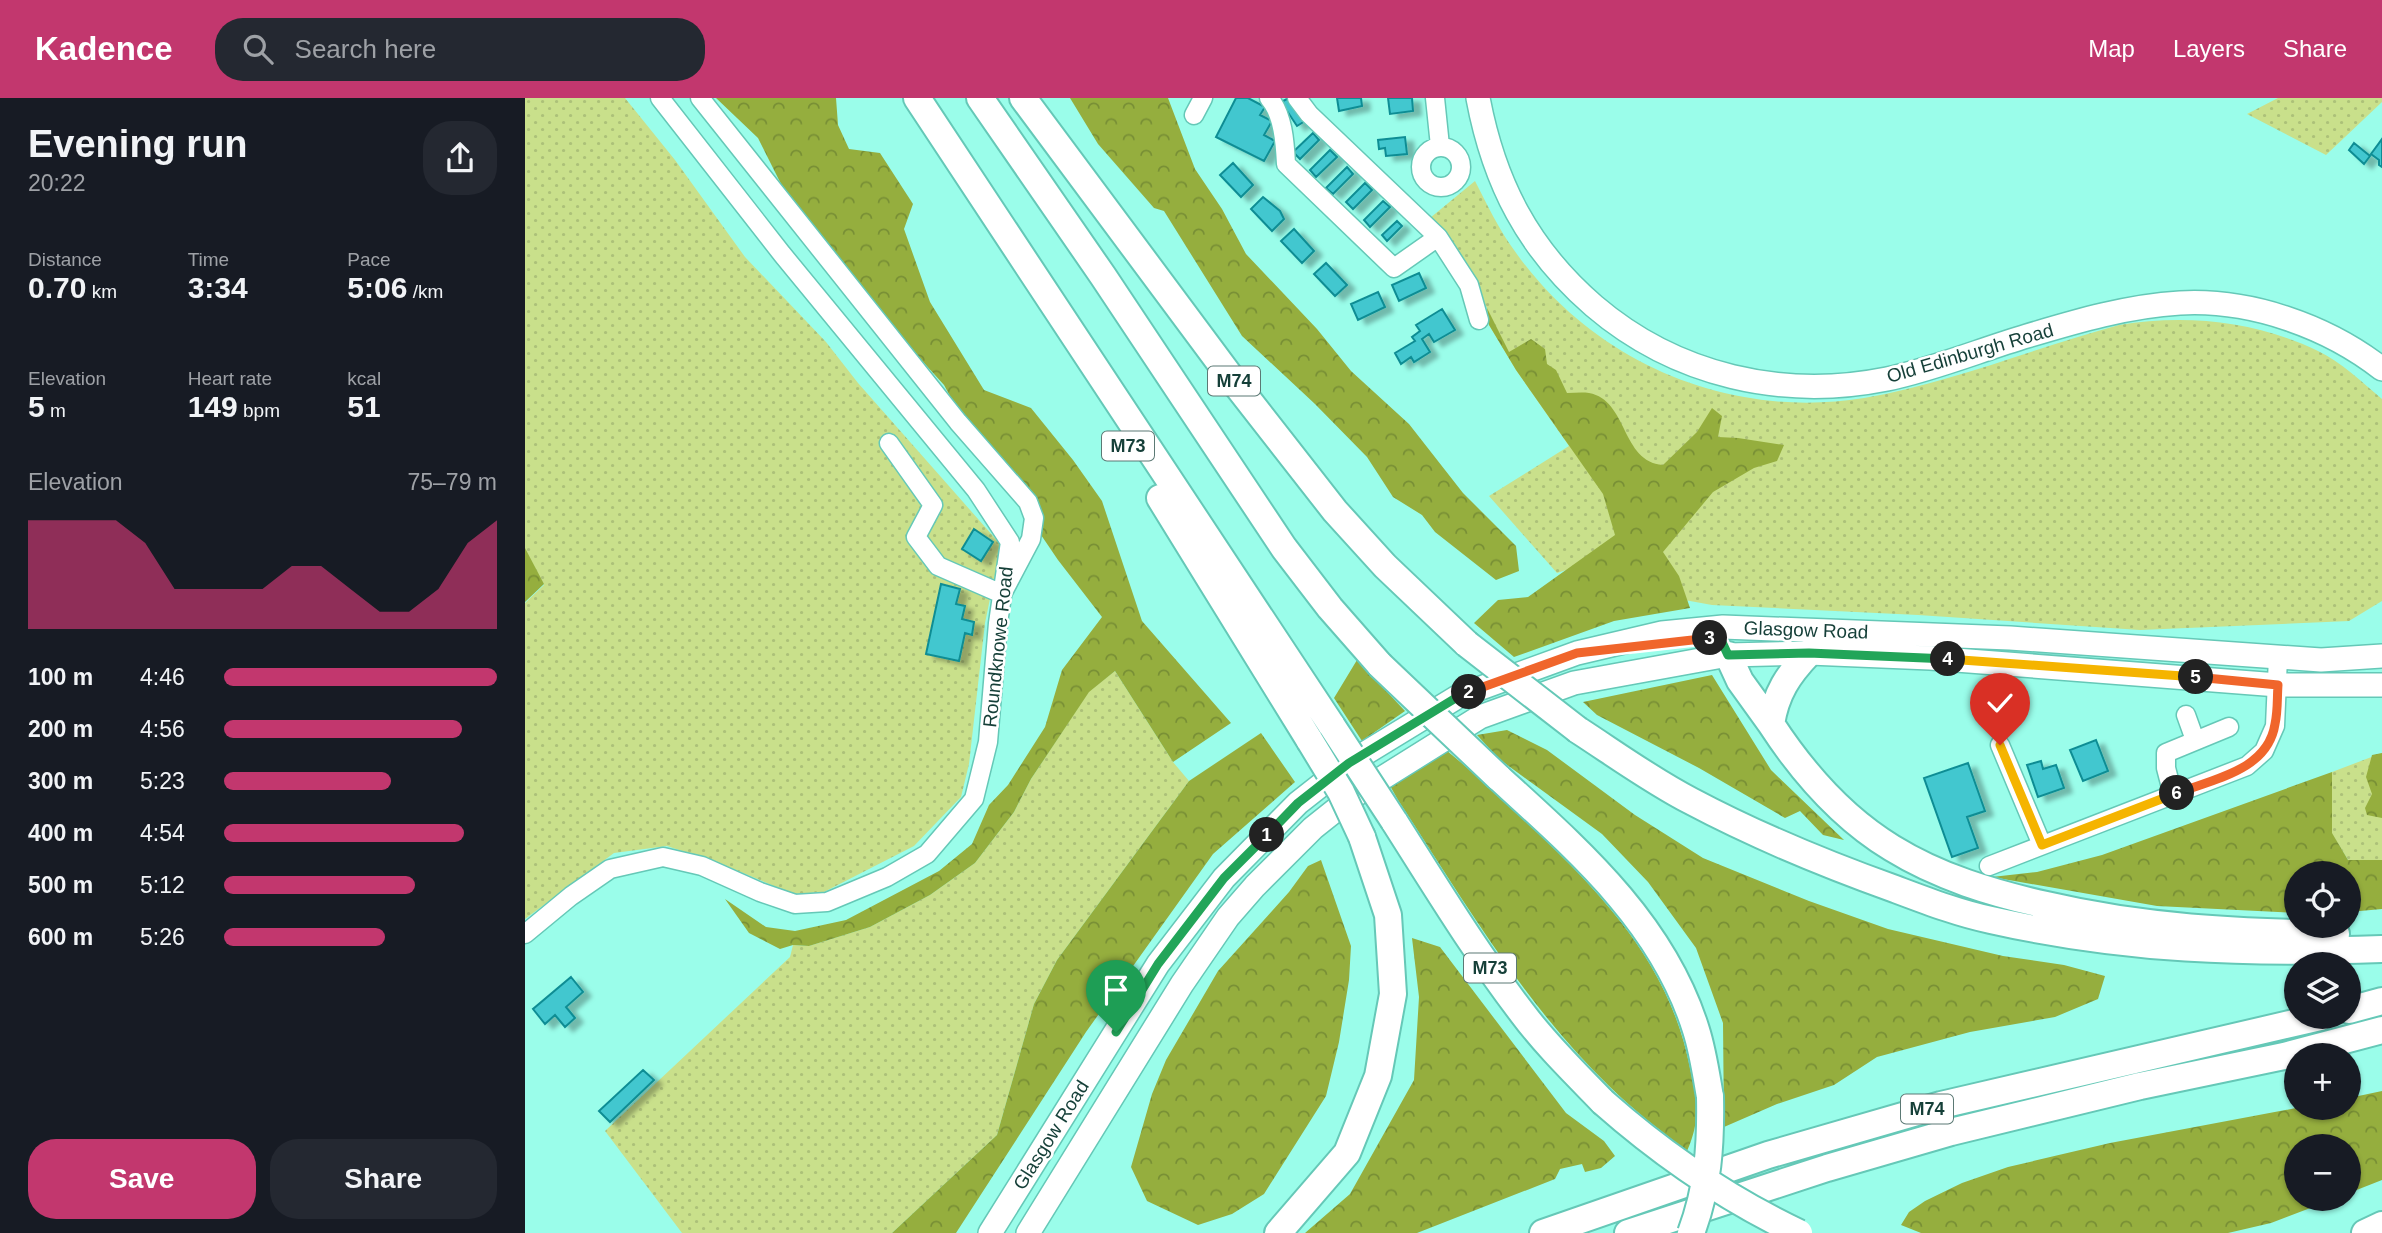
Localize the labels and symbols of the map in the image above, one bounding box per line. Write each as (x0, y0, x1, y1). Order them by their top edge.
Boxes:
street label: Old Edinburgh Road (1884, 319, 2056, 387)
road number: M74 (1208, 366, 1260, 396)
road number: M73 (1102, 432, 1154, 460)
street label: Roundknowe Road (979, 566, 1017, 728)
street label: Glasgow Road (1743, 617, 1869, 643)
pin: 3 (1693, 620, 1727, 656)
pin: 4 (1931, 642, 1965, 676)
pin: 5 (2179, 660, 2213, 694)
pin (1970, 673, 2030, 745)
pin: 2 (1451, 674, 1487, 710)
pin: 6 (2159, 776, 2195, 810)
pin: 1 (1249, 818, 1285, 852)
road number: M73 (1464, 954, 1516, 982)
pin (1086, 960, 1146, 1032)
street label: Glasgow Road (1009, 1077, 1093, 1193)
road number: M74 (1901, 1094, 1953, 1124)

